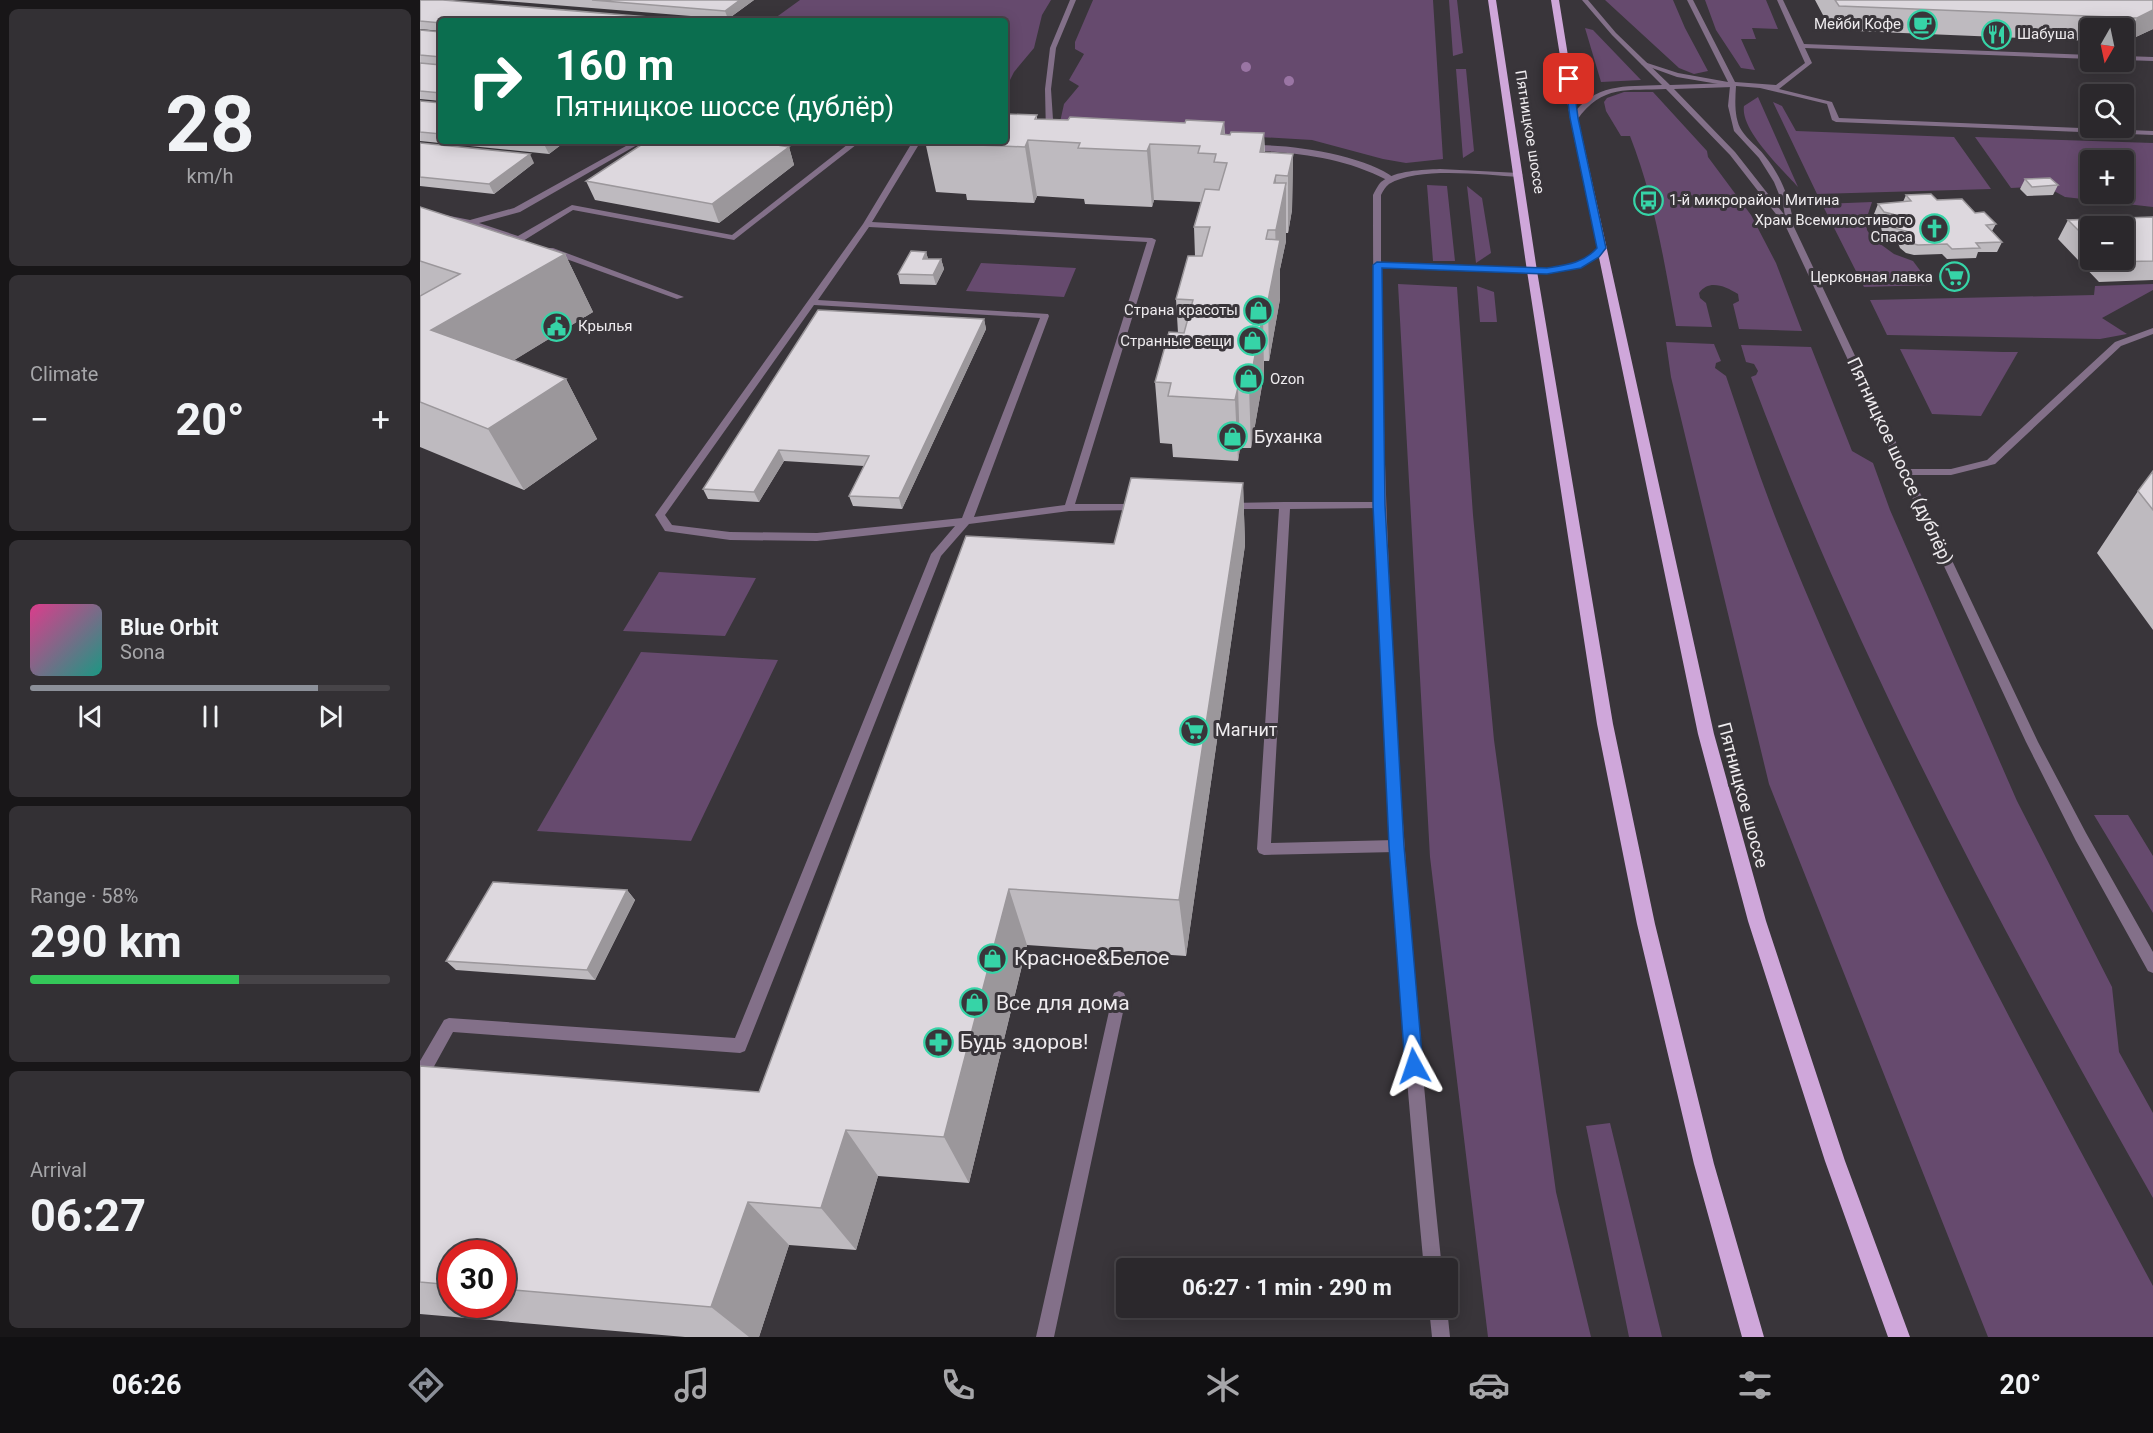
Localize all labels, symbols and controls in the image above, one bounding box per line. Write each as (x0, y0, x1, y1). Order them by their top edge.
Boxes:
cafe icon: Мейби Кофе (1906, 8, 1938, 40)
place label: Мейби Кофе (1814, 15, 1901, 33)
restaurant icon: Шабуша (1980, 18, 2012, 50)
north arrow (2080, 18, 2134, 72)
map controls (2080, 18, 2134, 270)
place label: Шабуша (2017, 25, 2075, 43)
text: 160 m (555, 41, 674, 90)
icon: right (456, 42, 534, 120)
pin (1543, 53, 1594, 104)
icon: arrive (1552, 62, 1585, 95)
street label: Пятницкое шоссе (1511, 69, 1549, 195)
text: 28 (165, 79, 255, 170)
button: search (2080, 84, 2134, 138)
text: Пятницкое шоссе (дублёр) (555, 91, 894, 123)
button: + (2080, 150, 2134, 204)
text: km/h (187, 164, 233, 188)
bus stop icon: 1-й микрорайон Митина (1632, 184, 1664, 216)
place label: 1-й микрорайон Митина (1669, 191, 1839, 209)
place label: Храм Всемилостивого Спаса (1754, 211, 1913, 246)
church icon: Храм Всемилостивого Спаса (1918, 213, 1950, 245)
button: − (2080, 216, 2134, 270)
supermarket icon: Церковная лавка (1938, 261, 1970, 293)
place label: Церковная лавка (1810, 268, 1933, 286)
shop icon: Страна красоты (1243, 294, 1275, 326)
place label: Страна красоты (1124, 301, 1238, 319)
public building icon: Крылья (541, 310, 573, 342)
place label: Крылья (578, 317, 633, 335)
shop icon: Странные вещи (1237, 325, 1269, 357)
place label: Странные вещи (1120, 332, 1232, 350)
street label: Пятницкое шоссе (дублёр) (1842, 354, 1958, 568)
text: Climate (30, 362, 98, 386)
shop icon: Ozon (1233, 363, 1265, 395)
place label: Ozon (1270, 370, 1304, 388)
text: 20° (175, 393, 245, 446)
text: − (30, 400, 49, 439)
text: + (371, 400, 390, 439)
shop icon: Буханка (1217, 421, 1249, 453)
place label: Буханка (1254, 426, 1322, 447)
text: Blue Orbit (120, 615, 218, 640)
text: Sona (120, 640, 165, 664)
icon: previous (74, 700, 107, 733)
icon: pause (194, 700, 227, 733)
icon: next (314, 700, 347, 733)
supermarket icon: Магнит (1178, 714, 1210, 746)
place label: Магнит (1215, 719, 1278, 740)
street label: Пятницкое шоссе (1714, 720, 1773, 870)
text: Range · 58% (30, 884, 138, 908)
text: 290 km (30, 915, 182, 968)
shop icon: Красное&Белое (977, 942, 1009, 974)
place label: Красное&Белое (1014, 946, 1169, 970)
shop icon: Все для дома (959, 987, 991, 1019)
place label: Все для дома (996, 991, 1130, 1015)
pharmacy icon: Будь здоров! (923, 1026, 955, 1058)
place label: Будь здоров! (960, 1030, 1088, 1054)
position arrow (1382, 1034, 1446, 1098)
text: Arrival (30, 1158, 87, 1182)
text: 06:27 (30, 1189, 146, 1242)
speed limit sign: 30 (438, 1240, 516, 1318)
text: 06:27 · 1 min · 290 m (1182, 1275, 1392, 1300)
icon: directions (405, 1364, 447, 1406)
icon: music (671, 1364, 713, 1406)
icon: phone (937, 1364, 979, 1406)
icon: climate (1202, 1364, 1244, 1406)
icon: car (1468, 1364, 1510, 1406)
icon: filters (1734, 1364, 1776, 1406)
text: 06:26 (112, 1369, 181, 1401)
text: 20° (2000, 1369, 2041, 1401)

